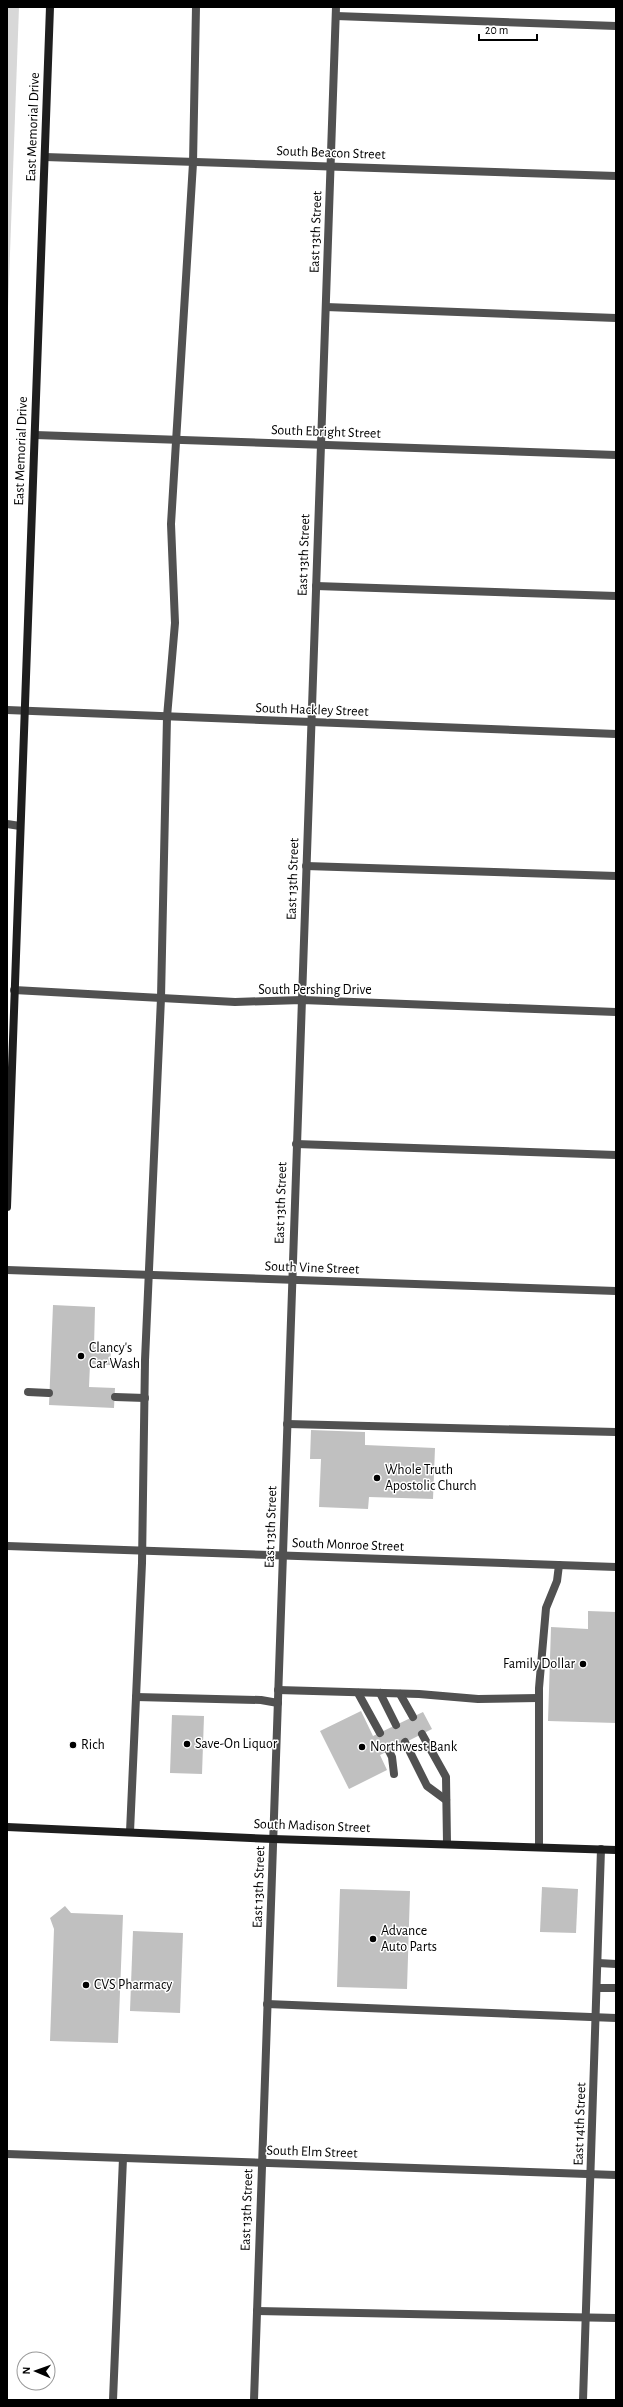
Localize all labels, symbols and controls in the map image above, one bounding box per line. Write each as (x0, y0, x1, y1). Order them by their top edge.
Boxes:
scale bar (479, 16, 537, 42)
text: 20 m (485, 24, 508, 36)
street label: East Memorial Drive (24, 72, 42, 182)
street label: South Beacon Street (276, 144, 386, 162)
street label: East 13th Street (308, 190, 324, 273)
street label: East Memorial Drive (12, 396, 30, 506)
street label: South Ebright Street (271, 423, 382, 441)
street label: East 13th Street (296, 513, 312, 596)
street label: South Hackley Street (255, 701, 369, 719)
street label: East 13th Street (285, 837, 301, 920)
street label: South Pershing Drive (258, 983, 372, 997)
street label: East 13th Street (273, 1161, 289, 1244)
street label: South Vine Street (264, 1259, 360, 1277)
place label: Clancy's Car Wash (89, 1341, 140, 1371)
marker: Clancy's Car Wash (76, 1351, 86, 1361)
place label: Whole Truth Apostolic Church (385, 1463, 476, 1493)
marker: Whole Truth Apostolic Church (372, 1473, 382, 1483)
street label: East 13th Street (263, 1485, 279, 1568)
street label: South Monroe Street (292, 1536, 405, 1554)
place label: Family Dollar (503, 1657, 575, 1671)
marker: Family Dollar (578, 1659, 588, 1669)
place label: Save-On Liquor (195, 1737, 278, 1751)
place label: Rich (81, 1738, 105, 1752)
marker: Save-On Liquor (182, 1739, 192, 1749)
marker: Rich (68, 1740, 78, 1750)
place label: Northwest Bank (370, 1740, 458, 1754)
marker: Northwest Bank (357, 1742, 367, 1752)
street label: South Madison Street (253, 1817, 371, 1835)
street label: East 13th Street (251, 1845, 267, 1928)
place label: Advance Auto Parts (381, 1924, 437, 1954)
marker: Advance Auto Parts (368, 1934, 378, 1944)
place label: CVS Pharmacy (94, 1978, 172, 1992)
marker: CVS Pharmacy (81, 1980, 91, 1990)
street label: East 14th Street (572, 2082, 588, 2166)
street label: South Elm Street (266, 2143, 358, 2161)
street label: East 13th Street (239, 2168, 255, 2251)
north arrow (16, 2351, 56, 2391)
text: N (21, 2367, 32, 2375)

